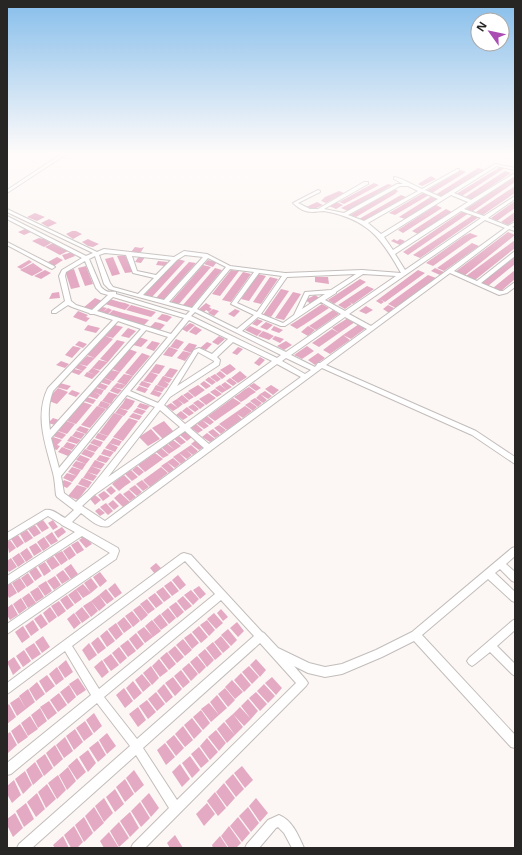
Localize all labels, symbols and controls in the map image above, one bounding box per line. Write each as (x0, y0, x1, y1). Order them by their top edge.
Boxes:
north arrow (470, 12, 510, 52)
text: N (472, 18, 490, 34)

